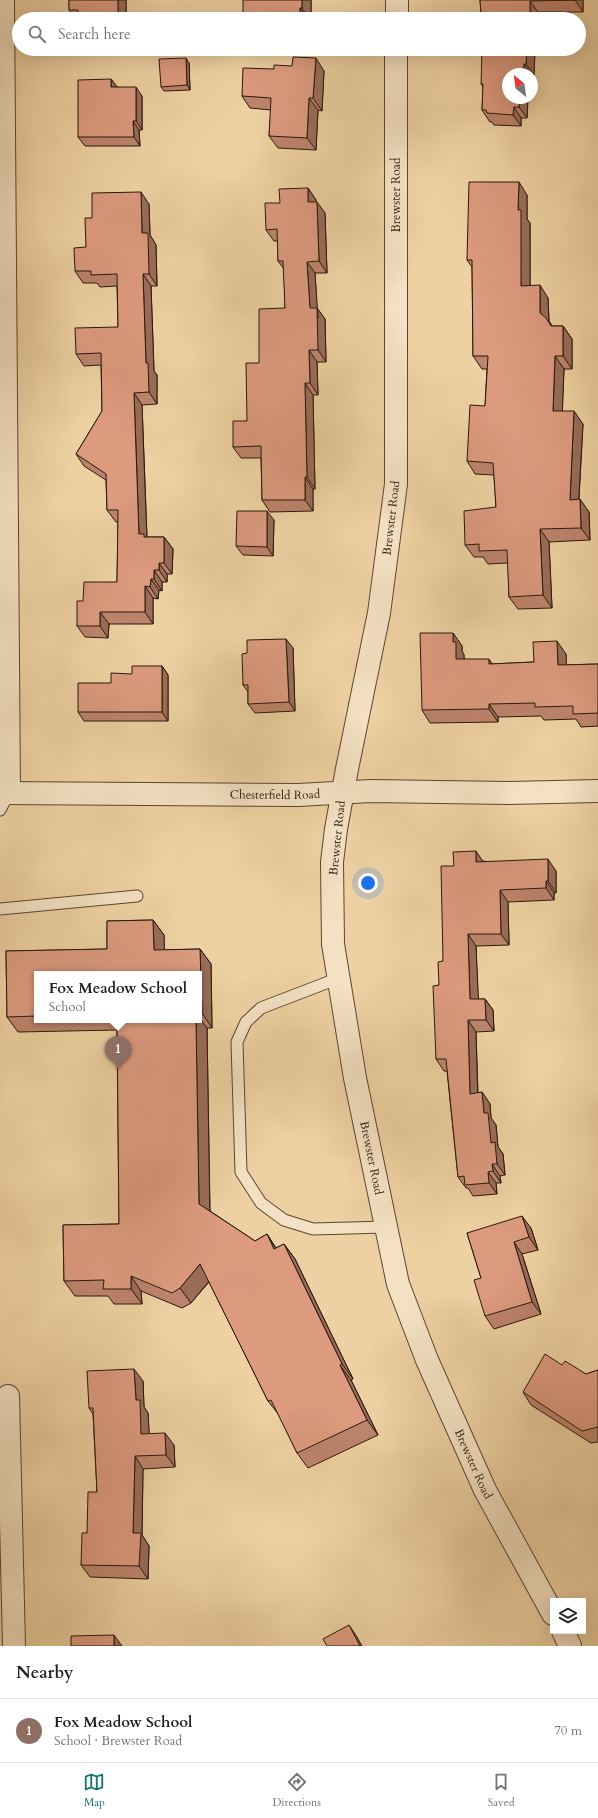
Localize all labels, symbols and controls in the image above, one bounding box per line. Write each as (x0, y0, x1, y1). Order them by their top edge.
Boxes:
search box (12, 12, 586, 56)
icon: search (26, 23, 48, 45)
text: Search here (58, 24, 131, 44)
north arrow (502, 68, 538, 104)
street label: Brewster Road (388, 157, 404, 232)
street label: Brewster Road (378, 479, 404, 556)
street label: Chesterfield Road (230, 786, 321, 803)
street label: Brewster Road (325, 799, 349, 876)
your location (358, 873, 378, 893)
popup (34, 971, 202, 1023)
text: Fox Meadow School (49, 978, 187, 998)
text: School (49, 998, 86, 1016)
pin: 1 (105, 1036, 131, 1069)
street label: Brewster Road (356, 1120, 387, 1197)
street label: Brewster Road (451, 1426, 497, 1502)
map controls (550, 1598, 586, 1634)
button: layers (550, 1598, 586, 1634)
text: Nearby (16, 1661, 73, 1684)
text: Fox Meadow School (54, 1712, 192, 1732)
text: 1 (26, 1722, 32, 1740)
text: 70 m (554, 1722, 582, 1740)
text: School · Brewster Road (54, 1732, 182, 1750)
tab: Map (83, 1771, 105, 1810)
tab: Directions (272, 1771, 321, 1810)
tab: Saved (488, 1771, 515, 1810)

